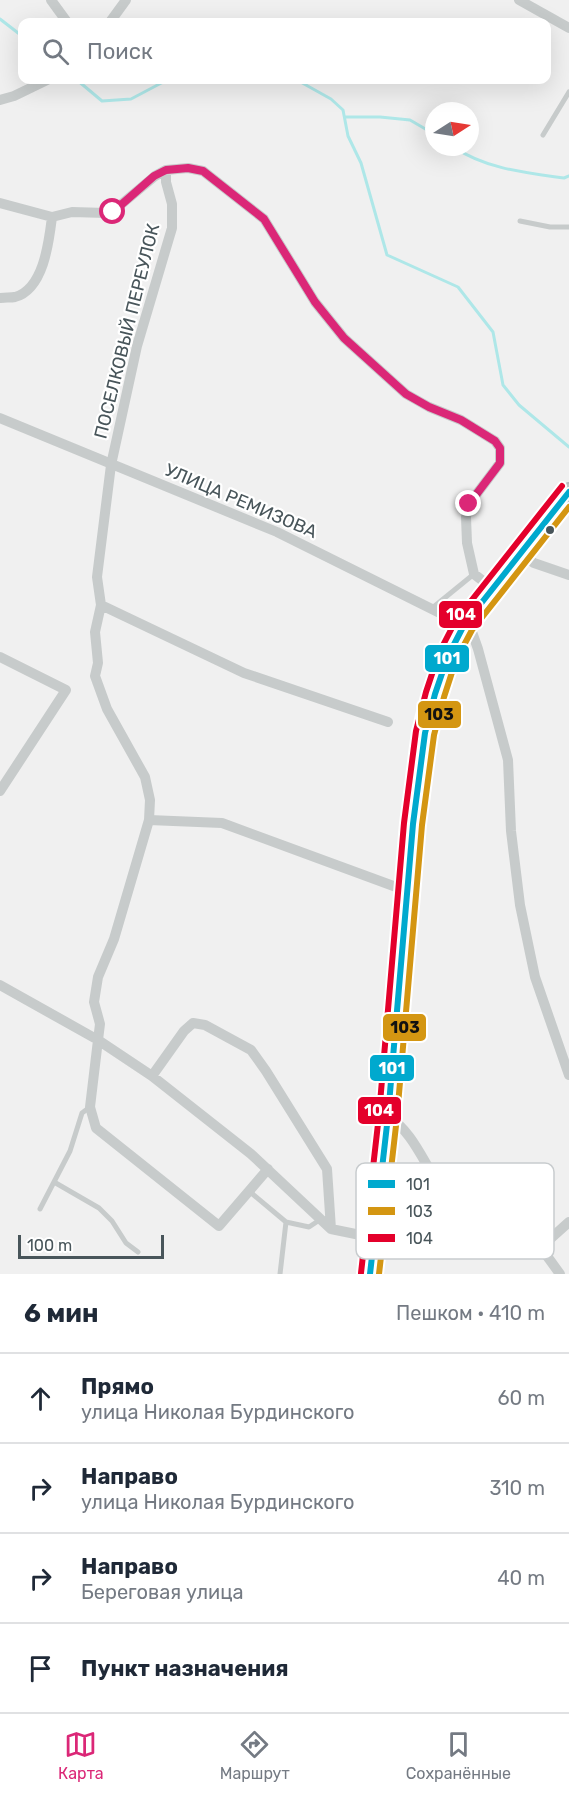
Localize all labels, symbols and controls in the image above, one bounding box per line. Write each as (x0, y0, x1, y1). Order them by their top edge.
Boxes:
search box (18, 18, 551, 84)
icon: search (39, 35, 72, 68)
text: Поиск (87, 38, 153, 65)
north arrow (425, 102, 479, 156)
route start (99, 198, 125, 224)
street label: ПОСЕЛКОВЫЙ ПЕРЕУЛОК (90, 221, 164, 441)
street label: УЛИЦА РЕМИЗОВА (162, 459, 320, 543)
route end (455, 490, 481, 516)
unlabelled marker (544, 524, 556, 536)
line badge: 104 (438, 600, 483, 629)
text: 104 (446, 605, 476, 624)
line badge: 101 (424, 644, 470, 673)
text: 101 (434, 649, 460, 668)
line badge: 103 (417, 700, 462, 729)
text: 103 (424, 705, 454, 724)
line badge: 103 (382, 1013, 427, 1042)
text: 103 (390, 1018, 420, 1037)
line badge: 101 (369, 1054, 415, 1082)
text: 101 (379, 1059, 405, 1078)
line badge: 104 (357, 1096, 402, 1125)
text: 104 (364, 1101, 394, 1120)
legend (356, 1163, 554, 1259)
text: 101 (406, 1175, 430, 1194)
text: 103 (406, 1202, 433, 1221)
text: 104 (406, 1229, 433, 1248)
scale bar (18, 1232, 164, 1260)
text: 100 m (27, 1236, 72, 1255)
text: 6 мин (24, 1298, 98, 1329)
text: Пешком · 410 m (396, 1301, 545, 1325)
text: Прямо (81, 1373, 154, 1400)
icon: ahead (24, 1382, 57, 1415)
text: 60 m (498, 1386, 545, 1410)
text: улица Николая Бурдинского (81, 1400, 355, 1424)
text: Направо (81, 1463, 178, 1490)
icon: right (24, 1472, 57, 1505)
text: 310 m (489, 1476, 545, 1500)
text: улица Николая Бурдинского (81, 1490, 355, 1514)
text: Направо (81, 1553, 178, 1580)
icon: right (24, 1562, 57, 1595)
text: 40 m (497, 1566, 545, 1590)
text: Береговая улица (81, 1580, 244, 1604)
icon: arrive (24, 1652, 57, 1685)
text: Пункт назначения (81, 1655, 289, 1682)
tab: Карта (58, 1728, 104, 1783)
tab: Маршрут (220, 1728, 290, 1783)
tab: Сохранённые (406, 1728, 511, 1783)

